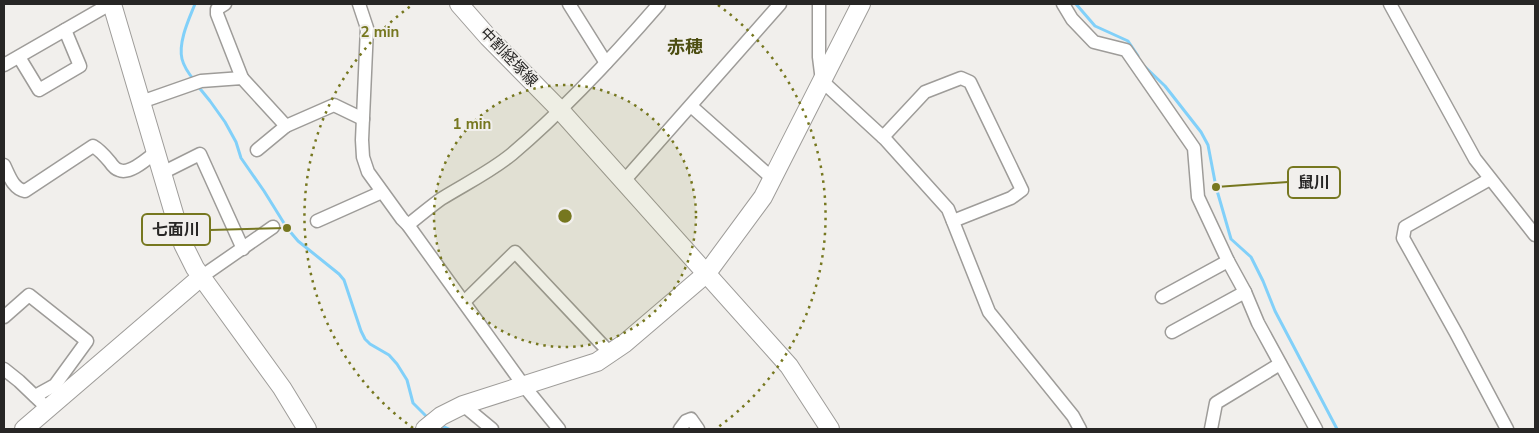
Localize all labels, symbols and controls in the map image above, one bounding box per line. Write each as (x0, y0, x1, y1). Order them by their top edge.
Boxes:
text: 2 min (361, 22, 399, 42)
street label: 中割経塚線 (476, 23, 542, 91)
district label: 赤穂 (667, 35, 703, 59)
text: 1 min (453, 114, 491, 134)
callout: 鼠川 (1288, 167, 1340, 198)
text: 鼠川 (1298, 172, 1330, 194)
centre of rings (556, 207, 574, 225)
callout: 七面川 (142, 214, 210, 245)
text: 七面川 (152, 219, 200, 241)

